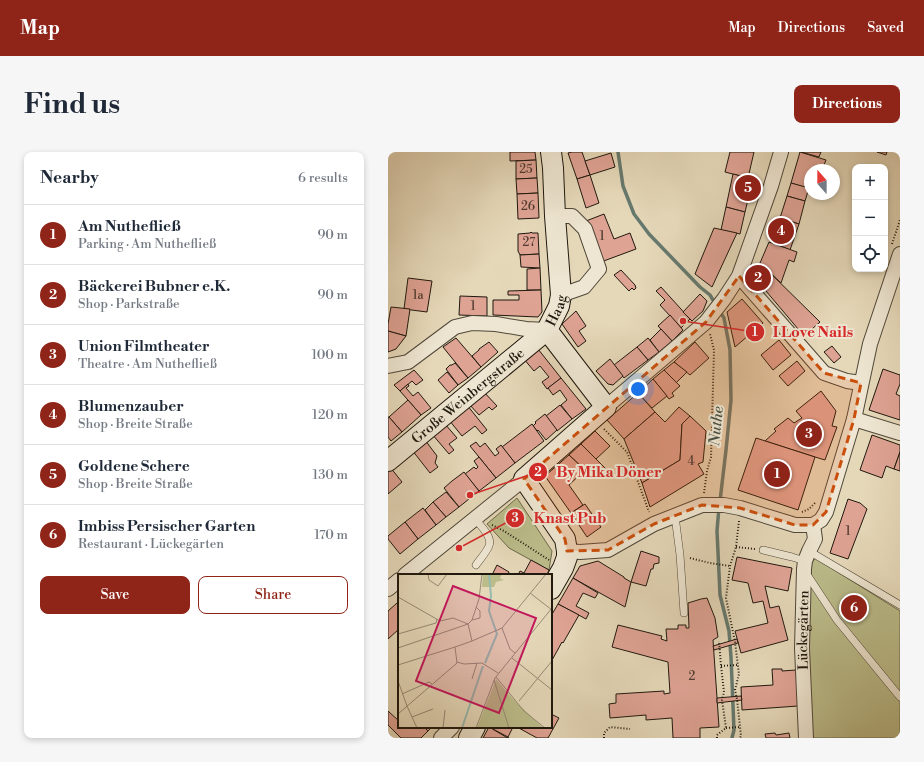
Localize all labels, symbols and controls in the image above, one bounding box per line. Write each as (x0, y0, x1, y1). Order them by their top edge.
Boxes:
text: Map (20, 16, 60, 40)
text: Map (728, 19, 756, 37)
text: Directions (778, 19, 845, 37)
text: Saved (867, 19, 904, 37)
button: Directions (794, 85, 900, 123)
text: Find us (24, 87, 120, 122)
house number: 25 (519, 162, 533, 177)
north arrow (804, 164, 840, 200)
map controls (852, 164, 888, 272)
button: + (852, 164, 888, 200)
text: Nearby (40, 167, 99, 189)
text: 6 results (298, 170, 348, 186)
pin: 5 (735, 173, 761, 203)
house number: 26 (521, 199, 535, 214)
button: − (852, 200, 888, 236)
pin: 4 (768, 216, 794, 246)
text: Am Nuthefließ (78, 217, 181, 236)
text: 1 (50, 227, 56, 243)
text: 90 m (317, 227, 348, 243)
house number: 1 (599, 229, 605, 244)
house number: 27 (523, 235, 535, 250)
text: Parking · Am Nuthefließ (78, 236, 216, 252)
button: locate (852, 236, 888, 272)
pin: 2 (745, 263, 771, 293)
text: Bäckerei Bubner e.K. (78, 277, 230, 296)
text: 2 (49, 287, 57, 303)
text: 90 m (317, 287, 348, 303)
house number: 1a (412, 288, 425, 303)
street label: Haag (542, 293, 571, 329)
text: Shop · Parkstraße (78, 296, 180, 312)
house number: 1 (470, 299, 476, 314)
callout: I Love Nails (745, 318, 861, 345)
text: I Love Nails (773, 323, 853, 342)
text: 1 (752, 325, 758, 340)
text: Union Filmtheater (78, 337, 210, 356)
street label: Große Weinbergstraße (408, 344, 528, 448)
text: 3 (49, 347, 57, 363)
text: 100 m (312, 347, 348, 363)
text: Theatre · Am Nuthefließ (78, 356, 217, 372)
your location (628, 379, 648, 399)
text: Blumenzauber (78, 397, 184, 416)
water label: Nuthe (705, 405, 728, 448)
text: 4 (49, 407, 57, 423)
text: 120 m (312, 407, 348, 423)
text: Shop · Breite Straße (78, 416, 193, 432)
pin: 3 (796, 419, 822, 449)
house number: 4 (687, 454, 695, 469)
text: Goldene Schere (78, 457, 190, 476)
callout: By Mika Döner (528, 459, 669, 486)
pin: 1 (764, 459, 790, 489)
text: By Mika Döner (556, 463, 662, 482)
text: 2 (534, 465, 542, 480)
text: 5 (49, 467, 57, 483)
text: 130 m (313, 467, 348, 483)
text: Shop · Breite Straße (78, 476, 193, 492)
callout: Knast Pub (505, 504, 614, 531)
text: Knast Pub (533, 509, 607, 528)
text: 3 (511, 511, 519, 526)
text: Imbiss Persischer Garten (78, 517, 255, 536)
house number: 1 (845, 524, 851, 539)
text: 6 (49, 527, 57, 543)
text: 170 m (314, 527, 348, 543)
text: Restaurant · Lückegärten (78, 536, 224, 552)
inset map (398, 574, 552, 728)
button: Save (40, 576, 190, 614)
button: Share (198, 576, 348, 614)
street label: Lückegärten (794, 589, 813, 670)
pin: 6 (841, 593, 867, 623)
house number: 2 (689, 669, 696, 684)

